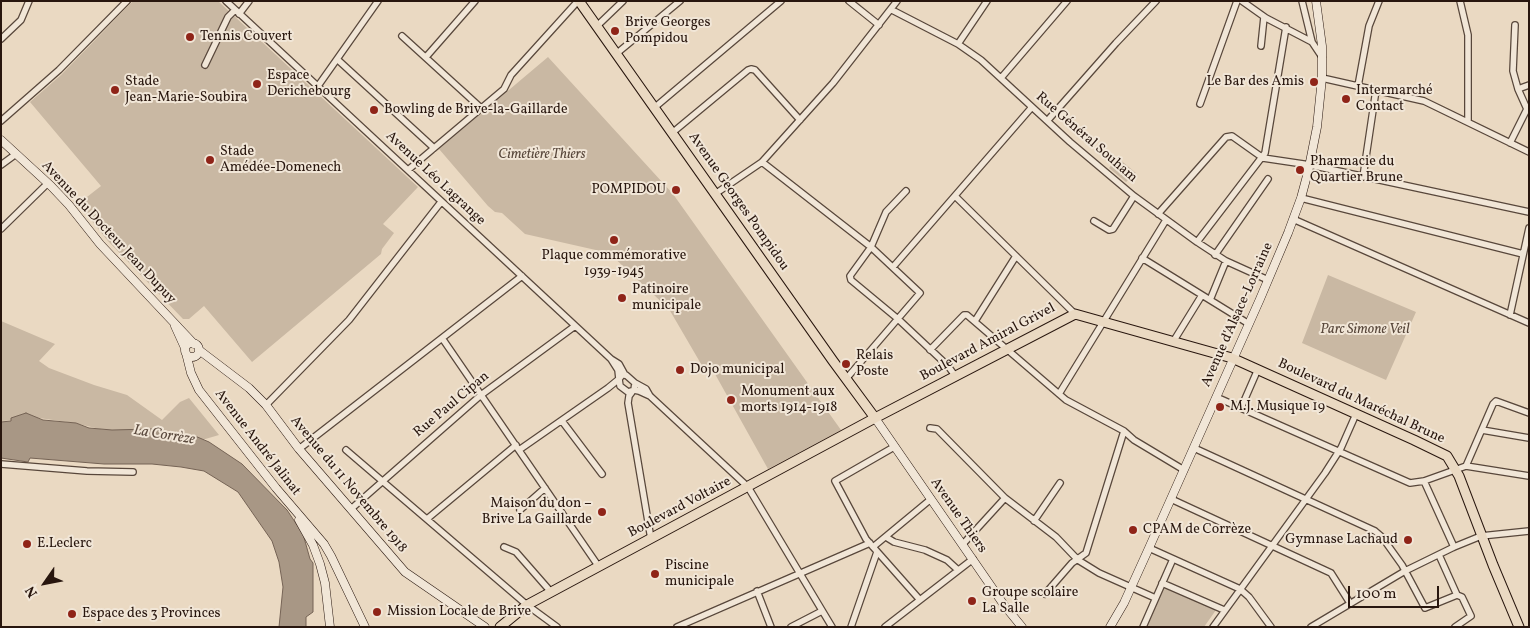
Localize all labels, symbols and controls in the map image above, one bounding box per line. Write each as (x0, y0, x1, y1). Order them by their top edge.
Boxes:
place label: Brive Georges Pompidou (625, 15, 710, 48)
marker: Brive Georges Pompidou (609, 25, 621, 37)
place label: Tennis Couvert (200, 29, 292, 45)
marker: Tennis Couvert (184, 31, 196, 43)
place label: Espace Derichebourg (267, 68, 351, 100)
place label: Stade Jean-Marie-Soubira (125, 74, 248, 106)
place label: Le Bar des Amis (1207, 74, 1304, 90)
marker: Le Bar des Amis (1308, 76, 1320, 88)
marker: Espace Derichebourg (251, 78, 263, 90)
place label: Intermarché Contact (1356, 83, 1433, 115)
marker: Stade Jean-Marie-Soubira (109, 84, 121, 96)
street label: Rue Général Souham (1032, 89, 1140, 187)
marker: Intermarché Contact (1340, 93, 1352, 105)
place label: Bowling de Brive-la-Gaillarde (384, 102, 568, 118)
marker: Bowling de Brive-la-Gaillarde (368, 104, 380, 116)
street label: Avenue Léo Lagrange (382, 128, 488, 230)
street label: Avenue Georges Pompidou (684, 130, 792, 274)
place label: Stade Amédée-Domenech (220, 144, 341, 176)
park label: Cimetière Thiers (498, 147, 586, 163)
marker: Stade Amédée-Domenech (204, 154, 216, 166)
place label: Pharmacie du Quartier Brune (1310, 154, 1403, 186)
street label: Avenue du Docteur Jean Dupuy (37, 158, 179, 308)
marker: Pharmacie du Quartier Brune (1294, 164, 1306, 176)
place label: POMPIDOU (592, 182, 666, 198)
marker: POMPIDOU (670, 184, 682, 196)
marker: Plaque commémorative 1939-1945 (608, 234, 620, 246)
street label: Avenue d'Alsace-Lorraine (1199, 240, 1277, 390)
place label: Plaque commémorative 1939-1945 (542, 248, 686, 280)
place label: Patinoire municipale (632, 282, 701, 314)
marker: Patinoire municipale (616, 292, 628, 304)
street label: Boulevard Amiral Grivel (918, 300, 1058, 386)
park label: Parc Simone Veil (1320, 322, 1410, 338)
place label: Relais Poste (856, 348, 893, 381)
street label: Boulevard du Maréchal Brune (1275, 356, 1447, 448)
marker: Relais Poste (840, 358, 852, 370)
place label: Dojo municipal (690, 362, 784, 378)
marker: Dojo municipal (674, 364, 686, 376)
street label: Rue Paul Cipan (411, 368, 493, 442)
place label: Monument aux morts 1914-1918 (741, 384, 837, 417)
street label: Avenue André Jalinat (210, 387, 304, 499)
marker: Monument aux morts 1914-1918 (725, 394, 737, 406)
place label: M.J. Musique 19 (1230, 399, 1325, 415)
marker: M.J. Musique 19 (1214, 401, 1226, 413)
street label: Avenue du 11 Novembre 1918 (286, 413, 410, 557)
water label: La Corrèze (132, 422, 196, 450)
street label: Boulevard Voltaire (626, 474, 734, 542)
street label: Avenue Thiers (926, 475, 990, 557)
place label: Maison du don – Brive La Gaillarde (482, 496, 592, 528)
marker: Maison du don – Brive La Gaillarde (596, 506, 608, 518)
place label: CPAM de Corrèze (1143, 522, 1251, 538)
marker: CPAM de Corrèze (1127, 524, 1139, 536)
place label: Gymnase Lachaud (1285, 532, 1398, 548)
marker: Gymnase Lachaud (1402, 534, 1414, 546)
place label: E.Leclerc (37, 536, 92, 552)
marker: E.Leclerc (21, 538, 33, 550)
north arrow (20, 558, 70, 608)
place label: Piscine municipale (665, 558, 734, 590)
marker: Piscine municipale (649, 568, 661, 580)
scale bar (1350, 576, 1441, 608)
text: N (21, 582, 43, 601)
text: 100 m (1356, 584, 1396, 605)
place label: Groupe scolaire La Salle (982, 585, 1078, 618)
marker: Groupe scolaire La Salle (966, 595, 978, 607)
place label: Mission Locale de Brive (387, 604, 531, 620)
place label: Espace des 3 Provinces (82, 606, 221, 622)
marker: Mission Locale de Brive (371, 606, 383, 618)
marker: Espace des 3 Provinces (66, 608, 78, 620)

